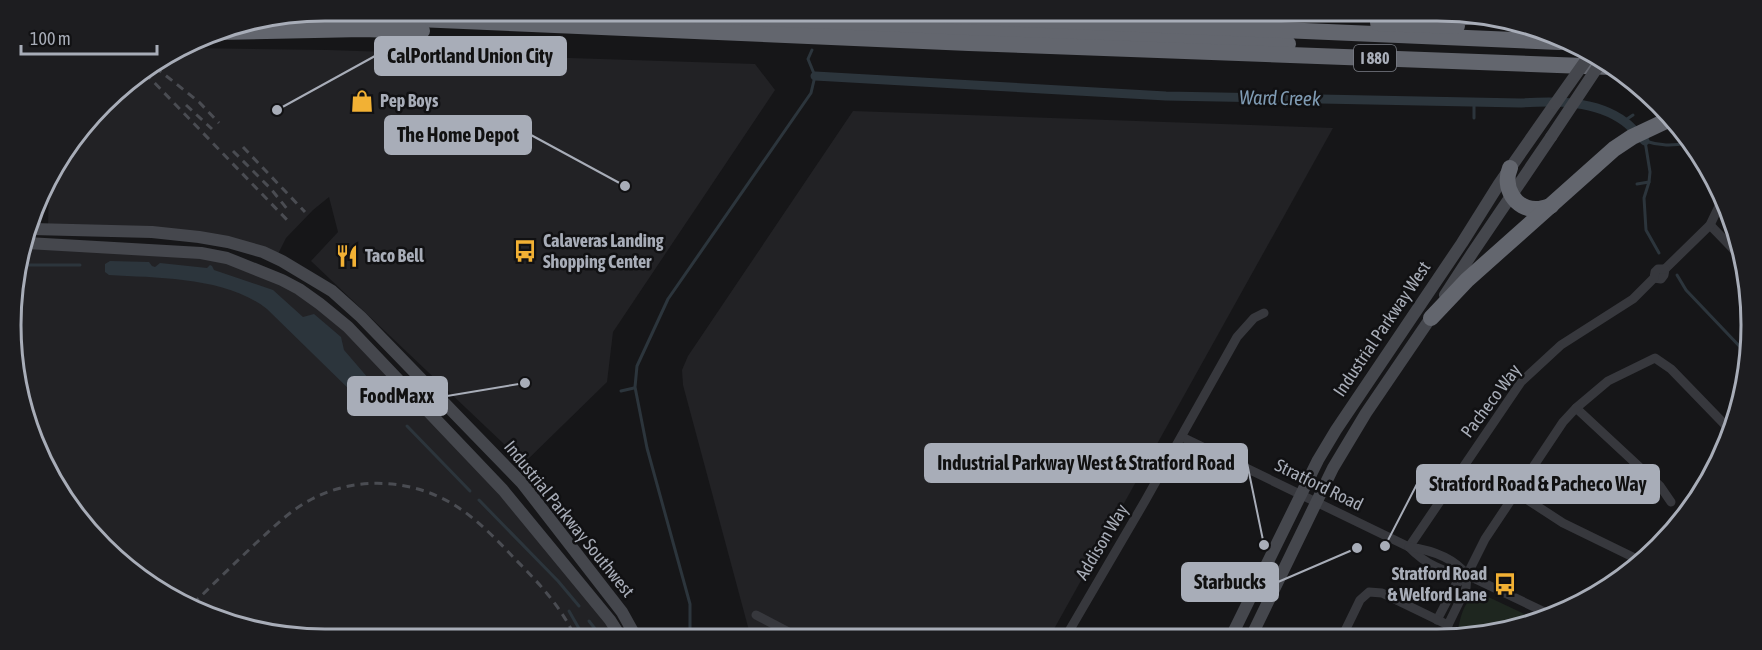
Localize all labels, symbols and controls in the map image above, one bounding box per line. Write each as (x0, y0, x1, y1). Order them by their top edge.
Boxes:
scale bar (21, 18, 158, 56)
text: 100 m (30, 28, 71, 49)
callout: CalPortland Union City (375, 37, 566, 75)
text: CalPortland Union City (387, 44, 554, 67)
road number: I 880 (1354, 45, 1396, 71)
water label: Ward Creek (1239, 85, 1321, 110)
shop icon: Pep Boys (349, 88, 375, 114)
place label: Pep Boys (380, 90, 439, 111)
callout: The Home Depot (385, 116, 531, 154)
text: The Home Depot (397, 123, 519, 146)
place label: Calaveras Landing Shopping Center (543, 230, 664, 272)
bus stop icon: Calaveras Landing Shopping Center (512, 238, 538, 264)
restaurant icon: Taco Bell (334, 243, 360, 269)
place label: Taco Bell (365, 245, 424, 266)
street label: Industrial Parkway West (1329, 257, 1435, 400)
street label: Pacheco Way (1456, 360, 1525, 441)
callout: FoodMaxx (348, 377, 447, 415)
text: FoodMaxx (360, 384, 434, 407)
street label: Industrial Parkway Southwest (500, 436, 639, 601)
callout: Industrial Parkway West & Stratford Road (925, 444, 1247, 482)
text: Industrial Parkway West & Stratford Road (937, 451, 1235, 474)
street label: Stratford Road (1272, 454, 1367, 515)
callout: Stratford Road & Pacheco Way (1417, 465, 1659, 503)
text: Stratford Road & Pacheco Way (1429, 472, 1648, 495)
street label: Addison Way (1071, 500, 1132, 583)
callout: Starbucks (1182, 563, 1278, 601)
place label: Stratford Road & Welford Lane (1388, 563, 1487, 605)
text: Starbucks (1194, 570, 1266, 593)
bus stop icon: Stratford Road & Welford Lane (1492, 571, 1518, 597)

